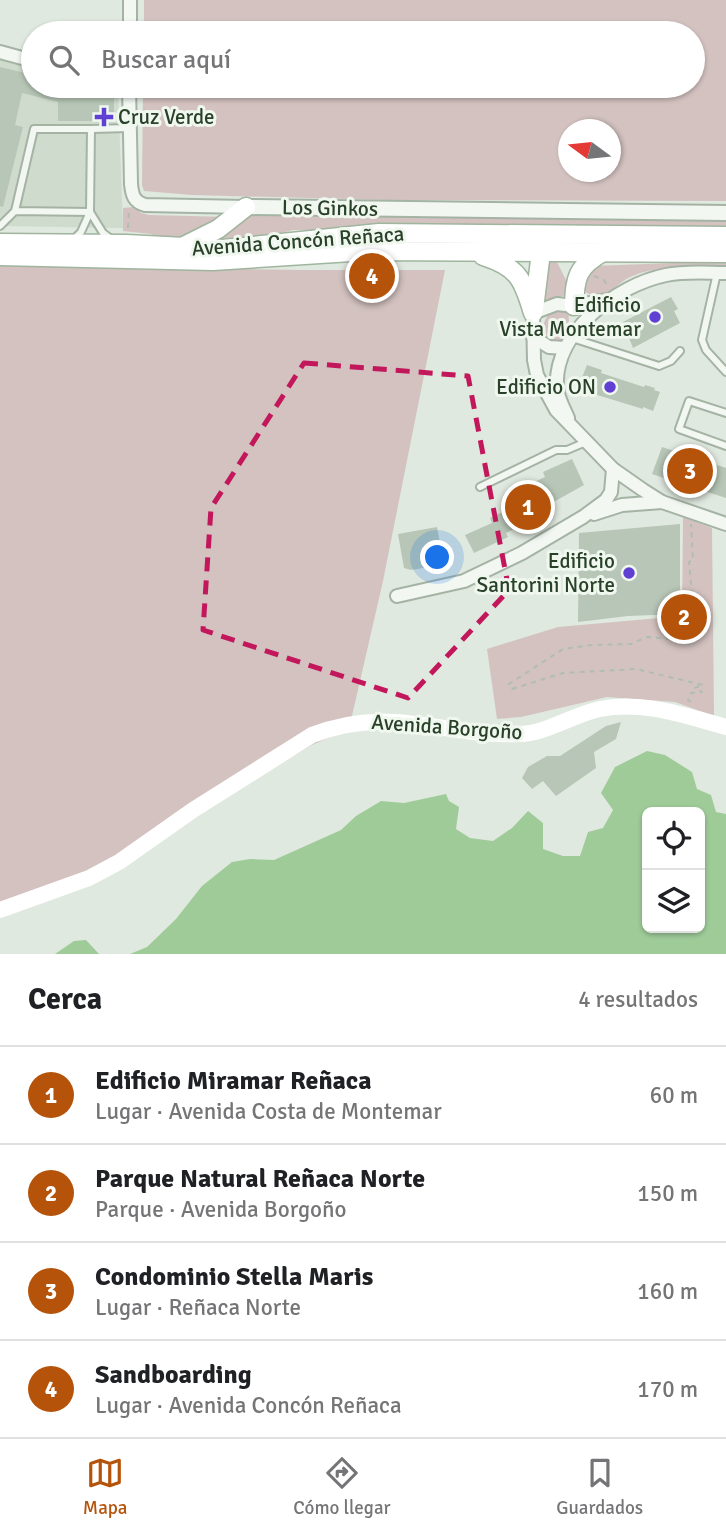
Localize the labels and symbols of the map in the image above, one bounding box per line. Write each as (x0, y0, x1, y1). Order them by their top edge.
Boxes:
place label: Cruz Verde (118, 104, 215, 130)
marker: Cruz Verde (96, 109, 112, 125)
north arrow (558, 119, 621, 182)
street label: Los Ginkos (282, 194, 378, 222)
street label: Avenida Concón Reñaca (191, 221, 405, 261)
pin: 4 (349, 250, 395, 302)
place label: Edificio Vista Montemar (499, 292, 641, 342)
marker: Edificio Vista Montemar (647, 309, 663, 325)
place label: Edificio ON (496, 374, 596, 400)
marker: Edificio ON (602, 379, 618, 395)
pin: 3 (667, 445, 713, 497)
pin: 1 (505, 481, 551, 533)
your location (420, 540, 454, 574)
place label: Edificio Santorini Norte (477, 548, 615, 598)
marker: Edificio Santorini Norte (621, 565, 637, 581)
pin: 2 (661, 591, 707, 643)
street label: Avenida Borgoño (371, 709, 523, 745)

